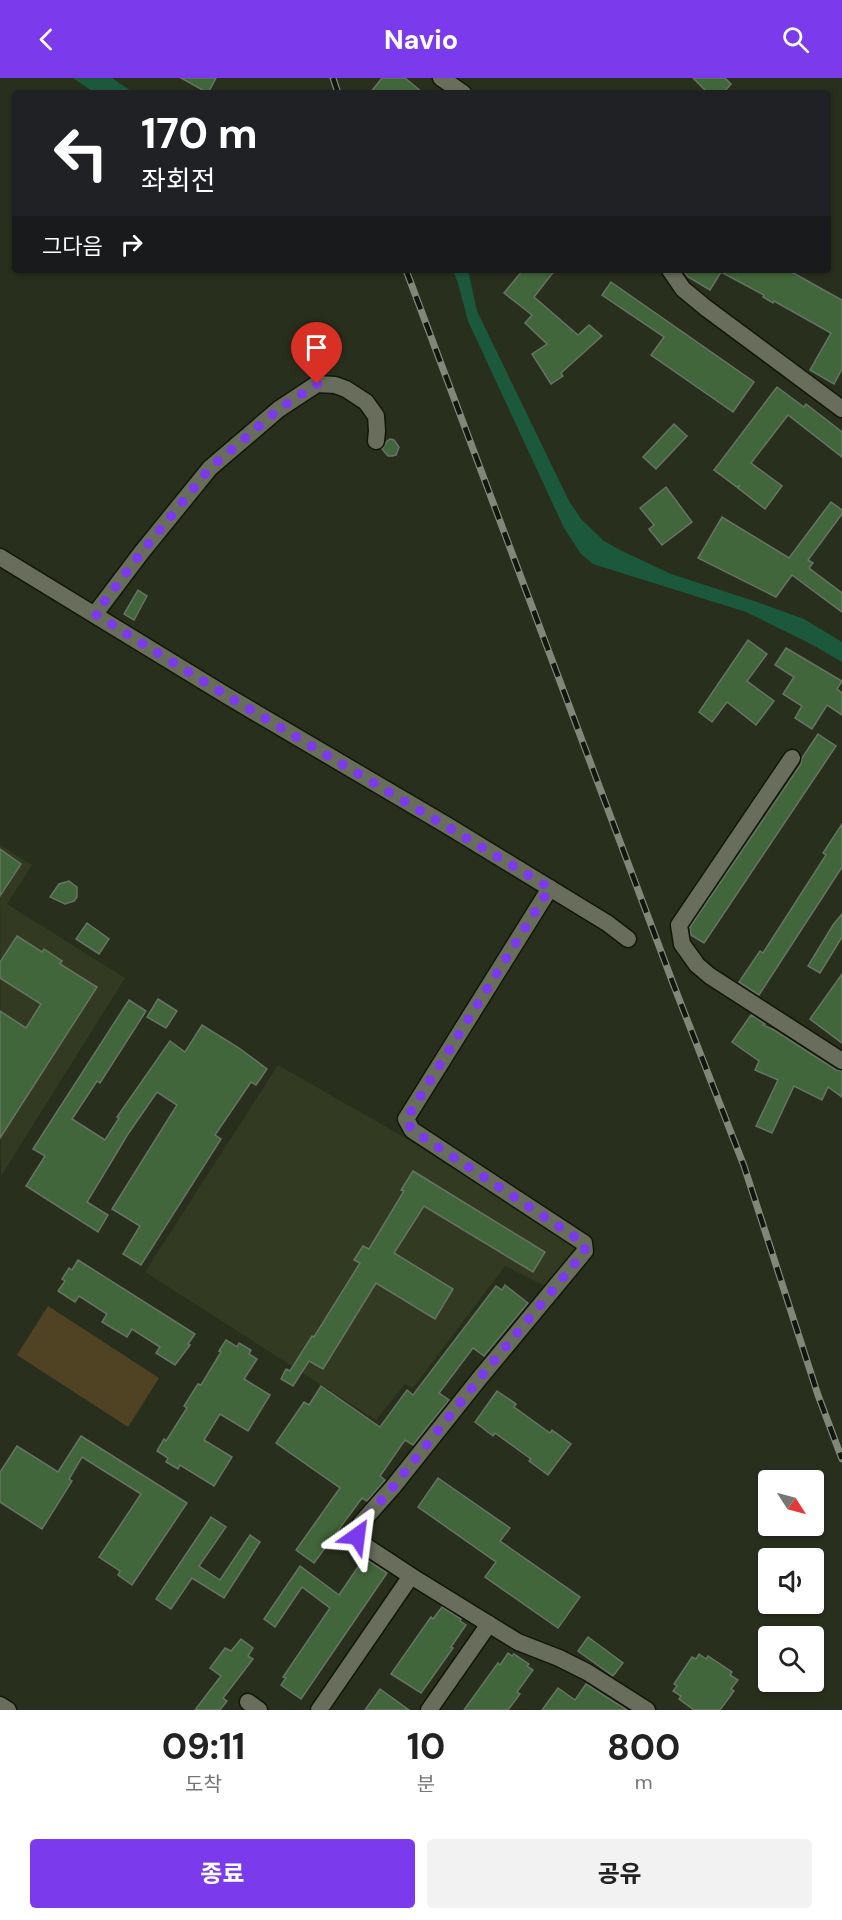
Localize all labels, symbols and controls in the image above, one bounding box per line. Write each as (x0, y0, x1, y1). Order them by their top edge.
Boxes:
text: Navio (384, 22, 458, 57)
icon: back (30, 23, 63, 56)
icon: search (779, 23, 812, 56)
text: 170 m (141, 106, 258, 161)
icon: left (42, 114, 120, 192)
text: 좌회전 (141, 163, 216, 198)
icon: right (115, 228, 148, 261)
text: 그다음 (42, 232, 103, 261)
pin (291, 322, 342, 384)
icon: arrive (300, 331, 333, 364)
north arrow (758, 1470, 824, 1536)
map controls (758, 1470, 824, 1692)
position arrow (325, 1504, 389, 1568)
button: sound (758, 1548, 824, 1614)
button: search (758, 1626, 824, 1692)
text: 09:11 (162, 1723, 245, 1770)
text: 10 (407, 1723, 445, 1770)
text: 800 (607, 1724, 680, 1771)
text: m (635, 1769, 653, 1795)
text: 도착 (185, 1771, 222, 1797)
text: 분 (417, 1771, 435, 1797)
button: 종료 (30, 1839, 415, 1908)
button: 공유 (427, 1839, 812, 1908)

